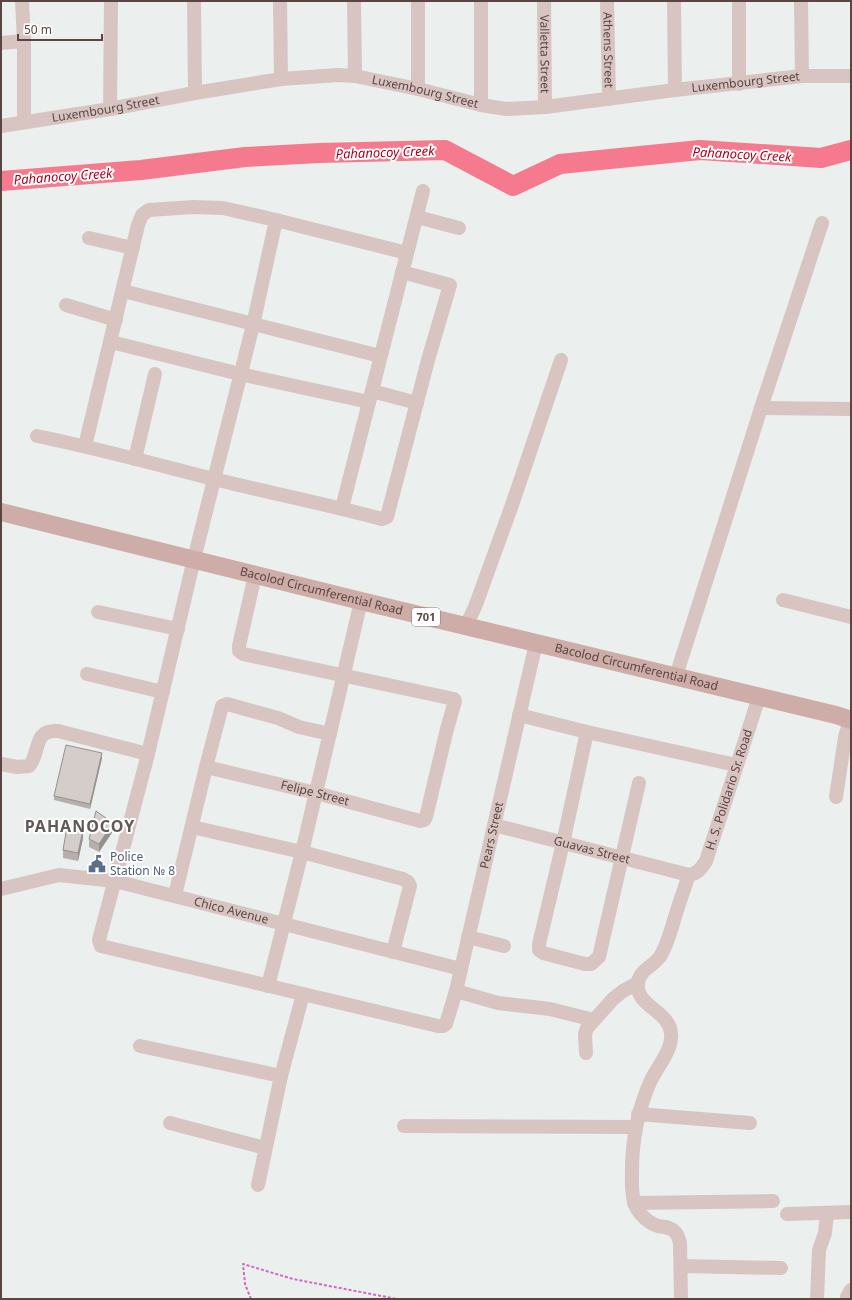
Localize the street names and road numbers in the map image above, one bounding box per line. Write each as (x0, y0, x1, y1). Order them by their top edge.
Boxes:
street label: Athens Street (599, 12, 618, 89)
street label: Valletta Street (536, 15, 554, 94)
street label: Luxembourg Street (691, 67, 801, 96)
street label: Luxembourg Street (370, 71, 481, 112)
street label: Luxembourg Street (51, 91, 161, 126)
street label: Bacolod Circumferential Road (238, 562, 405, 619)
road number: 701 (412, 608, 440, 626)
street label: Bacolod Circumferential Road (553, 639, 720, 694)
street label: H. S. Polidario Sr. Road (701, 727, 756, 852)
street label: Felipe Street (279, 776, 352, 810)
street label: Pears Street (475, 799, 507, 870)
street label: Guavas Street (552, 832, 633, 868)
street label: Chico Avenue (192, 892, 271, 928)

